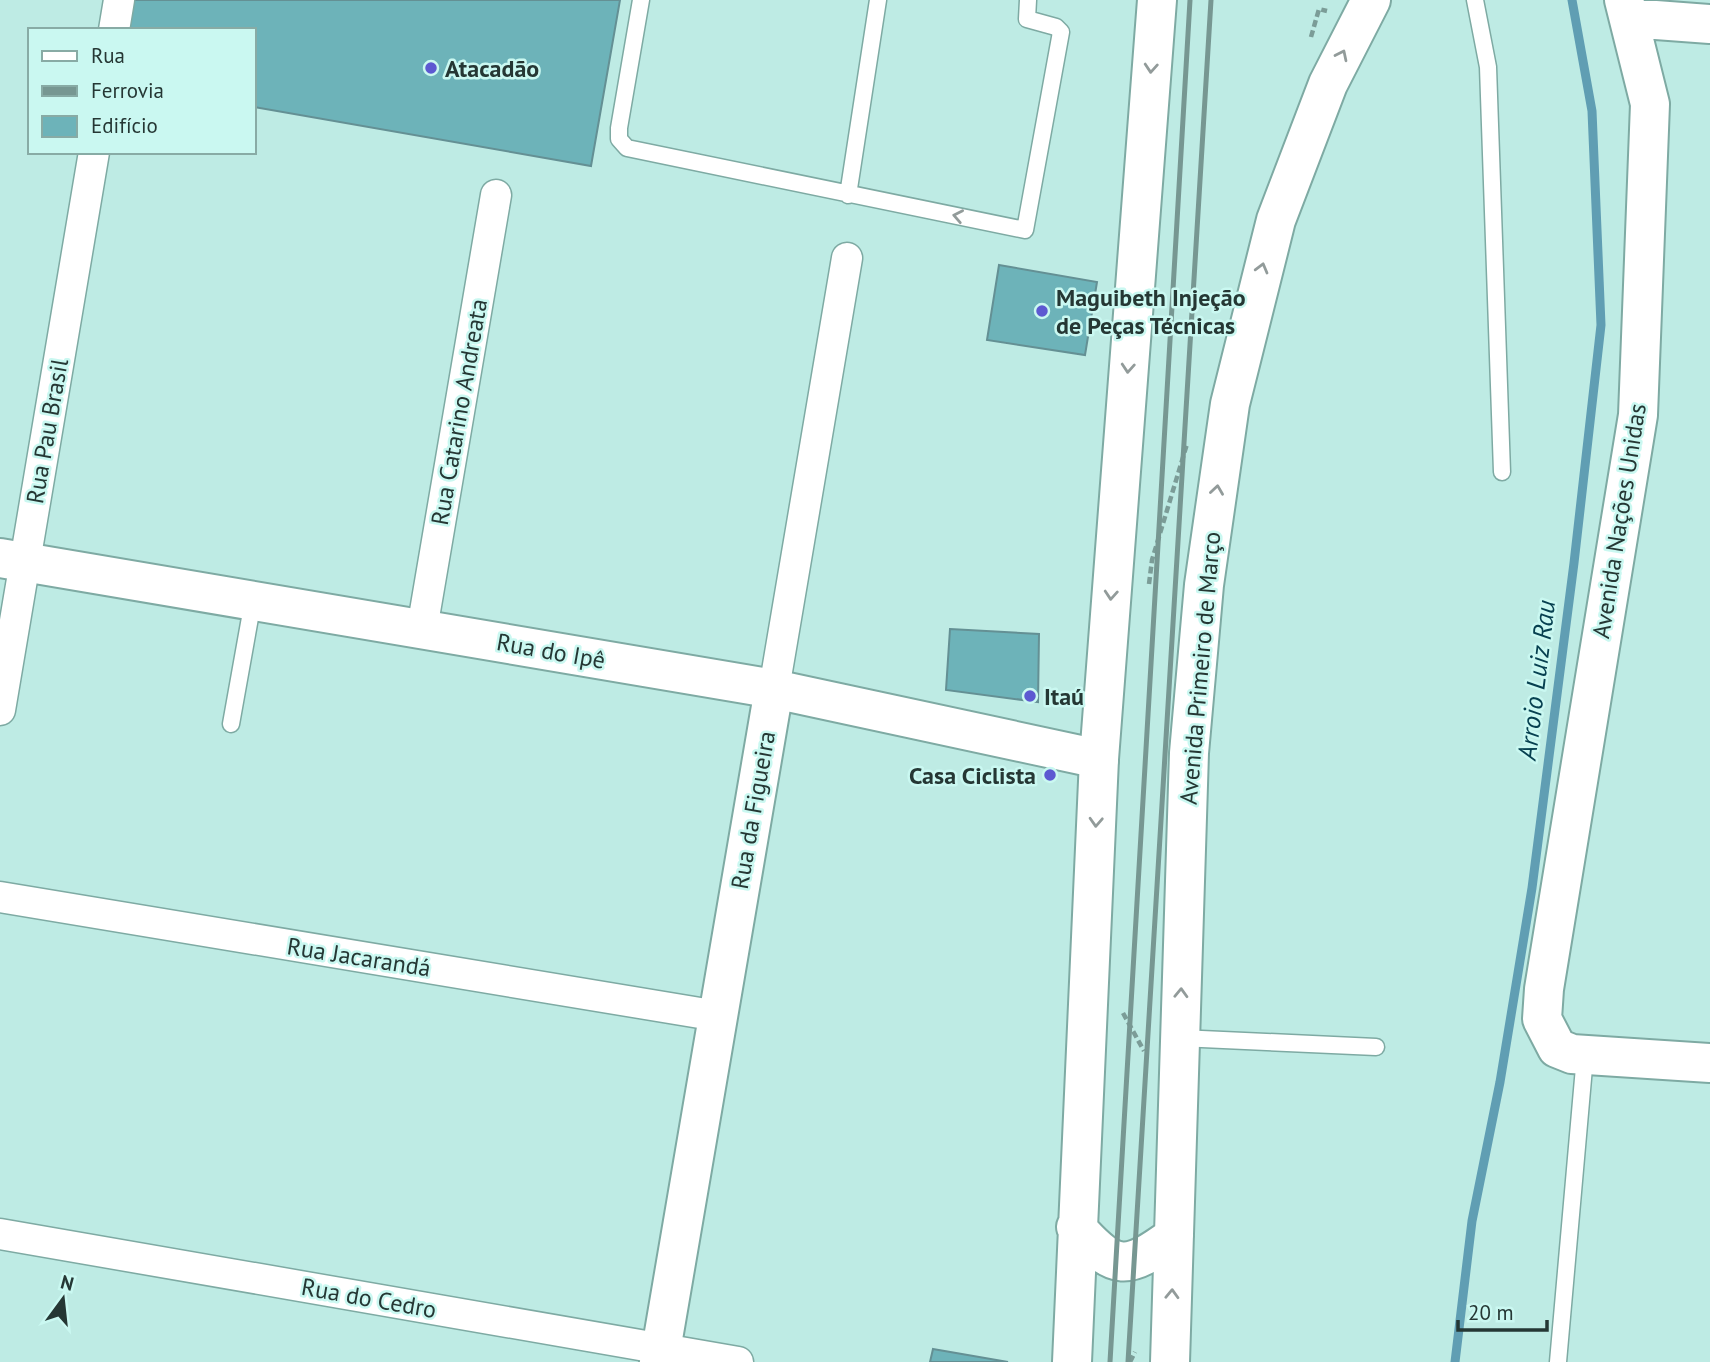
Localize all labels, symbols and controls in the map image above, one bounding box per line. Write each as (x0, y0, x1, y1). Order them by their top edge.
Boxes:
legend (28, 28, 256, 154)
text: Rua (91, 42, 125, 69)
one-way arrow (1334, 50, 1348, 62)
place label: Atacadão (445, 53, 539, 84)
marker: Atacadão (423, 60, 439, 76)
one-way arrow (1144, 63, 1159, 74)
text: Ferrovia (91, 77, 164, 104)
text: Edifício (91, 112, 158, 139)
one-way arrow (952, 210, 964, 225)
one-way arrow (1254, 262, 1268, 274)
place label: Maguibeth Injeção de Peças Técnicas (1056, 282, 1246, 341)
street label: Rua Catarino Andreata (424, 296, 494, 528)
marker: Maguibeth Injeção de Peças Técnicas (1034, 303, 1050, 319)
street label: Rua Pau Brasil (19, 356, 75, 506)
one-way arrow (1121, 363, 1136, 374)
street label: Avenida Nações Unidas (1585, 401, 1653, 641)
one-way arrow (1209, 484, 1224, 496)
street label: Avenida Primeiro de Março (1173, 530, 1227, 806)
one-way arrow (1104, 590, 1119, 601)
water label: Arroio Luiz Rau (1510, 598, 1562, 763)
street label: Rua do Ipê (494, 626, 608, 676)
place label: Itaú (1044, 681, 1084, 712)
marker: Itaú (1022, 688, 1038, 704)
street label: Rua da Figueira (724, 729, 782, 891)
place label: Casa Ciclista (909, 760, 1036, 791)
marker: Casa Ciclista (1042, 767, 1058, 783)
one-way arrow (1088, 817, 1103, 828)
street label: Rua Jacarandá (285, 930, 433, 984)
one-way arrow (1174, 987, 1189, 998)
north arrow (28, 1264, 98, 1334)
text: N (58, 1269, 77, 1296)
street label: Rua do Cedro (299, 1271, 439, 1325)
one-way arrow (1164, 1288, 1180, 1299)
scale bar (1458, 1288, 1547, 1332)
text: 20 m (1468, 1299, 1514, 1326)

